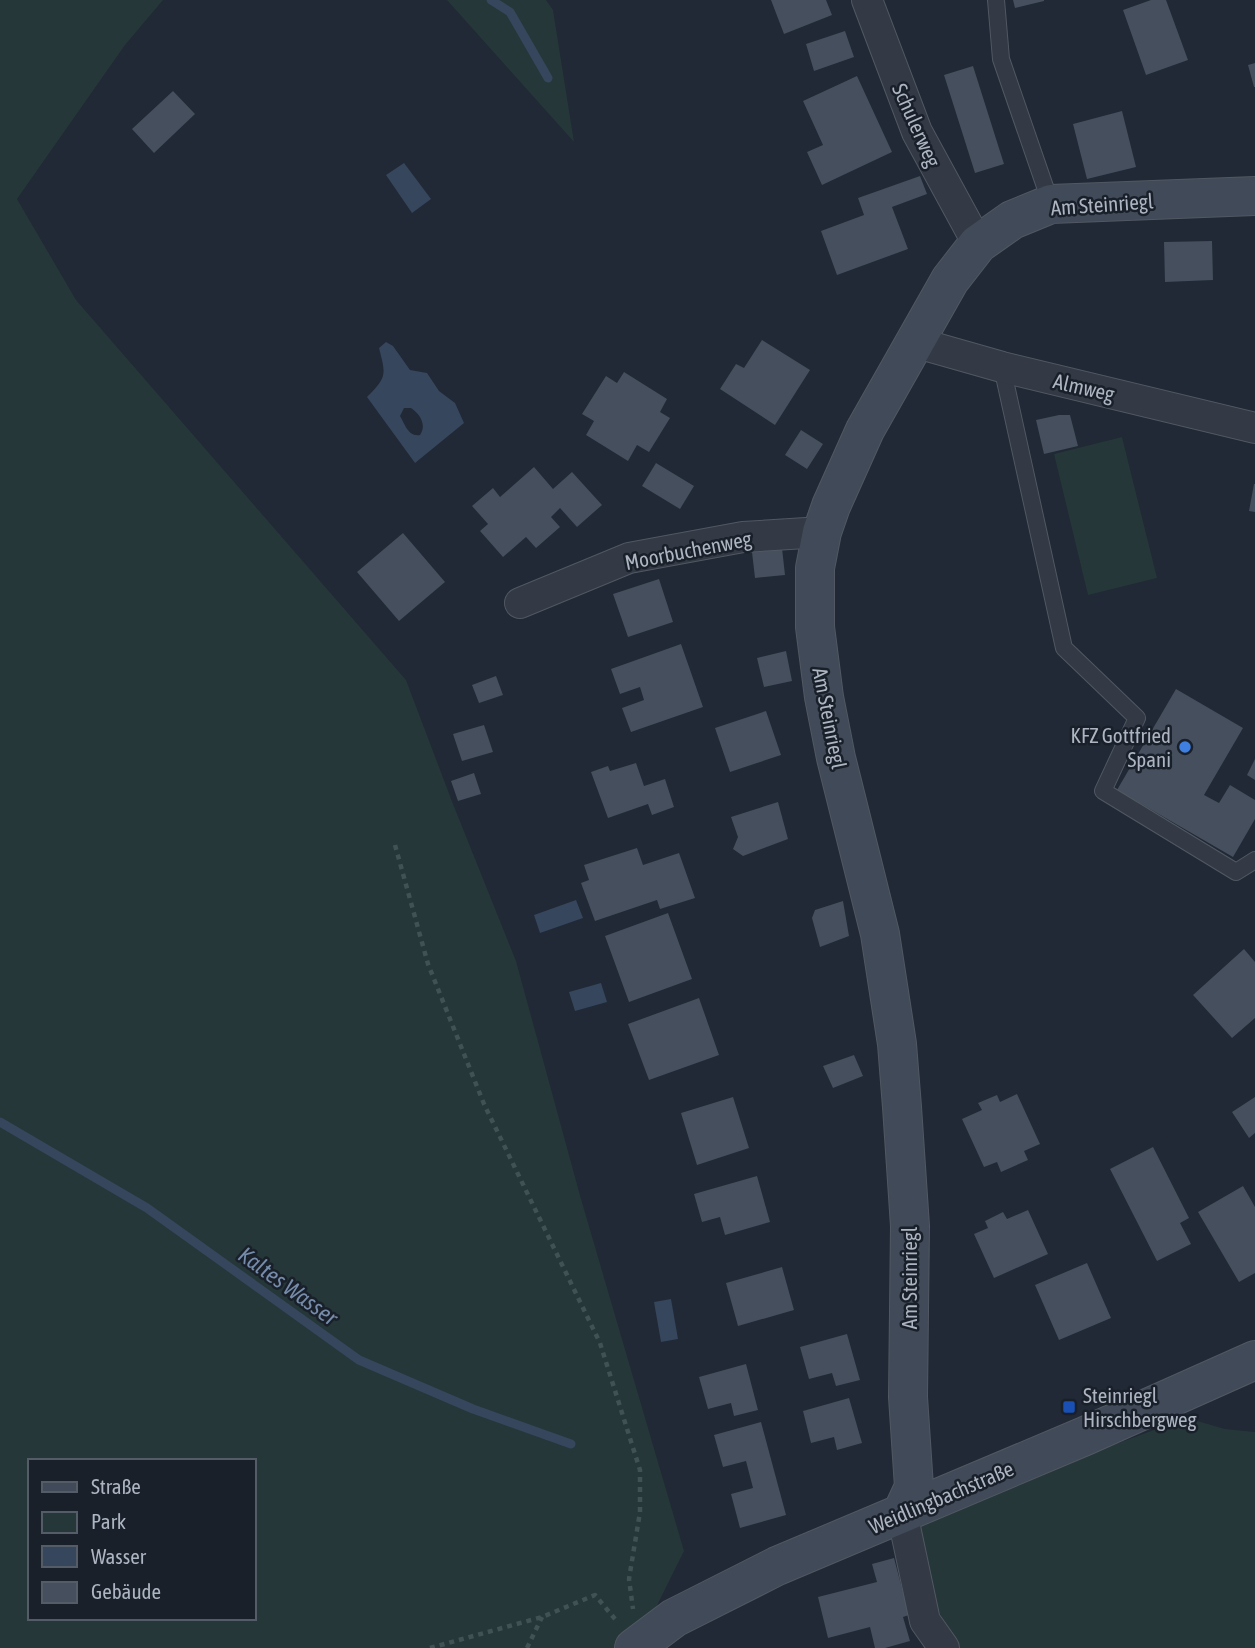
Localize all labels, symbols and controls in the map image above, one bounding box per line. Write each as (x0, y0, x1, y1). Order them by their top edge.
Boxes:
street label: Schulerweg (888, 80, 946, 170)
street label: Am Steinriegl (1050, 188, 1154, 220)
street label: Almweg (1051, 368, 1117, 406)
street label: Moorbuchenweg (623, 526, 753, 574)
street label: Am Steinriegl (808, 665, 852, 771)
place label: KFZ Gottfried Spani (1071, 723, 1171, 771)
marker: KFZ Gottfried Spani (1177, 739, 1193, 755)
street label: Am Steinriegl (897, 1226, 921, 1329)
water label: Kaltes Wasser (233, 1241, 343, 1331)
place label: Steinriegl Hirschbergweg (1083, 1383, 1197, 1431)
marker: Steinriegl Hirschbergweg (1061, 1399, 1077, 1415)
street label: Weidlingbachstraße (865, 1456, 1017, 1538)
legend (28, 1459, 256, 1620)
text: Straße (91, 1474, 141, 1498)
text: Park (91, 1509, 126, 1533)
text: Wasser (91, 1544, 147, 1568)
text: Gebäude (91, 1579, 161, 1603)

